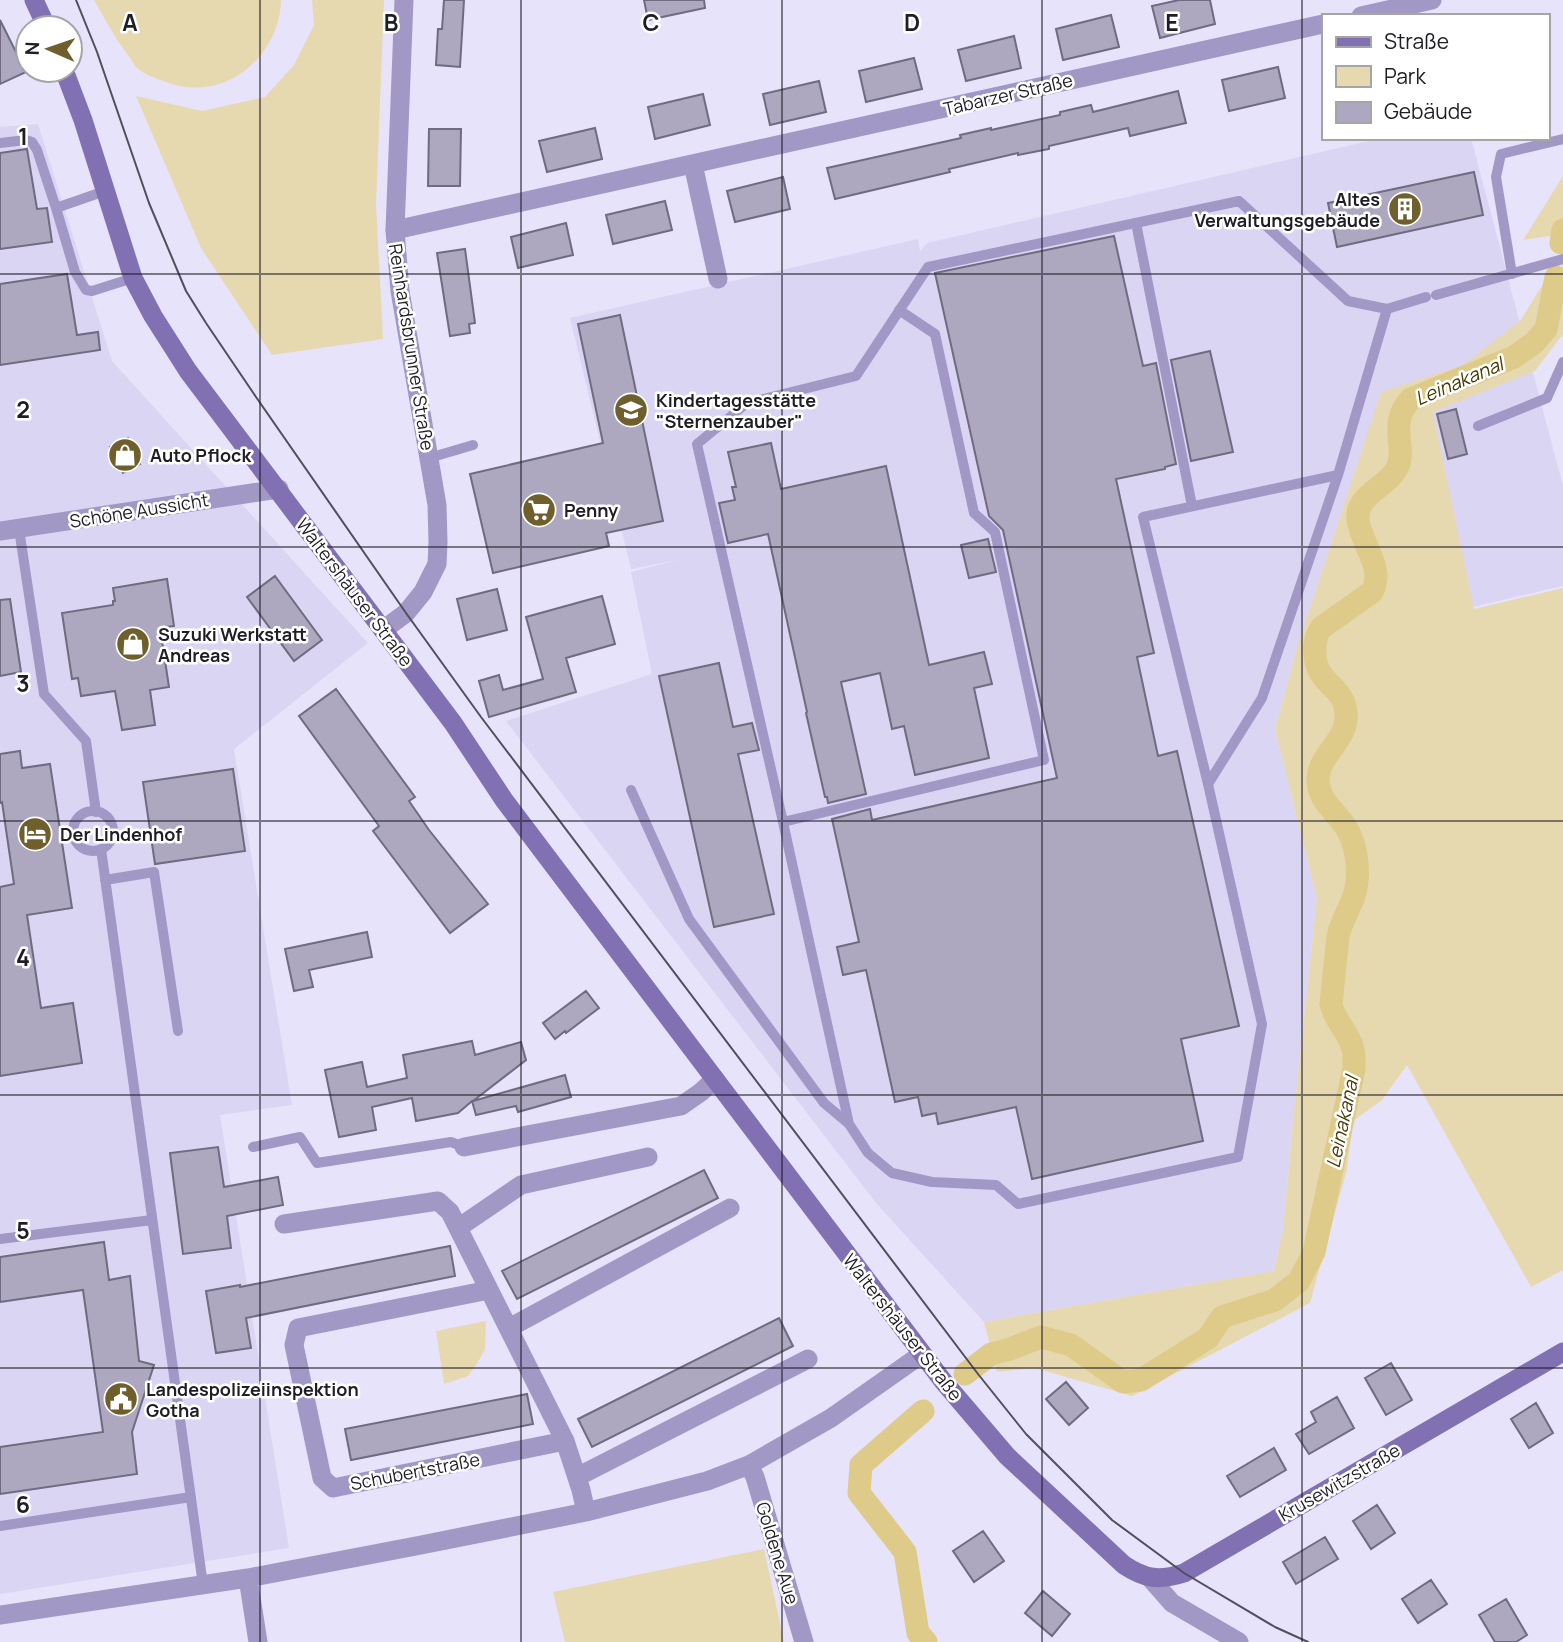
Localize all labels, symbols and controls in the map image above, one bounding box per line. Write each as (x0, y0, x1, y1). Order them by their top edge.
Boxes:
text: A (122, 6, 138, 38)
text: B (384, 6, 398, 38)
text: C (643, 6, 660, 38)
text: D (904, 6, 920, 38)
text: E (1165, 6, 1179, 38)
north arrow (14, 14, 84, 84)
legend (1322, 14, 1549, 140)
text: Straße (1384, 27, 1449, 55)
text: N (19, 41, 45, 56)
text: Park (1384, 62, 1426, 90)
street label: Tabarzer Straße (941, 67, 1075, 121)
text: Gebäude (1384, 97, 1472, 125)
text: 1 (18, 120, 28, 152)
place label: Altes Verwaltungsgebäude (1194, 187, 1380, 232)
building icon: Altes Verwaltungsgebäude (1386, 190, 1424, 228)
street label: Reinhardsbrunner Straße (384, 242, 440, 452)
water label: Leinakanal (1411, 350, 1509, 411)
place label: Kindertagesstätte "Sternenzauber" (656, 388, 816, 433)
school or university icon: Kindertagesstätte "Sternenzauber" (612, 391, 650, 429)
text: 2 (16, 393, 30, 425)
shop icon: Auto Pflock (106, 436, 144, 474)
place label: Auto Pflock (150, 443, 252, 467)
street label: Schöne Aussicht (68, 487, 210, 533)
supermarket icon: Penny (520, 491, 558, 529)
place label: Penny (564, 498, 618, 522)
street label: Waltershäuser Straße (291, 513, 419, 671)
place label: Suzuki Werkstatt Andreas (158, 622, 307, 667)
shop icon: Suzuki Werkstatt Andreas (114, 625, 152, 663)
text: 3 (16, 667, 30, 699)
hotel icon: Der Lindenhof (16, 815, 54, 853)
place label: Der Lindenhof (60, 822, 182, 846)
text: 4 (16, 941, 30, 973)
water label: Leinakanal (1320, 1071, 1365, 1170)
text: 5 (16, 1214, 30, 1246)
street label: Waltershäuser Straße (838, 1249, 968, 1405)
place label: Landespolizeiinspektion Gotha (146, 1377, 359, 1422)
public building icon: Landespolizeiinspektion Gotha (102, 1380, 140, 1418)
street label: Krusewitzstraße (1274, 1438, 1404, 1526)
street label: Schubertstraße (348, 1447, 482, 1495)
text: 6 (16, 1488, 30, 1520)
street label: Goldene Aue (751, 1499, 805, 1607)

